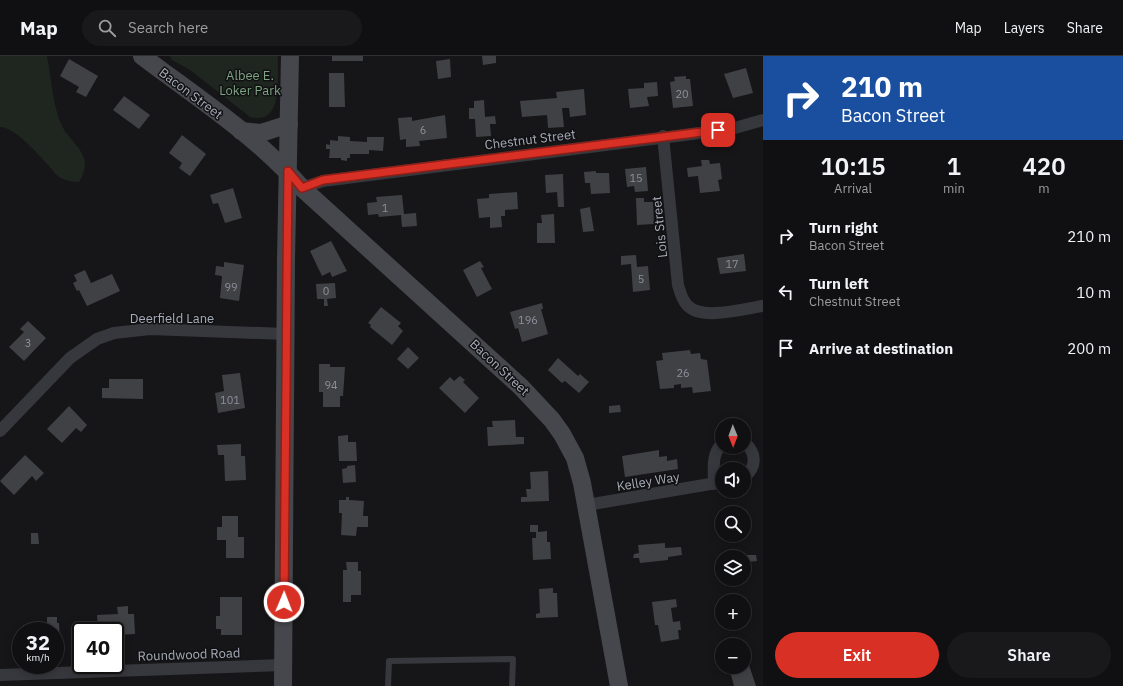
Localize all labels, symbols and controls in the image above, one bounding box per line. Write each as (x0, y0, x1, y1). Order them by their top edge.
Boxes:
search box (82, 10, 362, 46)
text: Map (20, 16, 58, 40)
icon: search (96, 17, 118, 39)
text: Search here (128, 18, 208, 37)
text: Map (955, 19, 982, 37)
text: Layers (1004, 19, 1045, 37)
text: Share (1067, 19, 1103, 37)
street label: Bacon Street (156, 64, 226, 123)
park label: Albee E. Loker Park (219, 67, 281, 99)
text: 210 m (841, 68, 923, 105)
icon: right (775, 72, 827, 124)
house number: 20 (675, 87, 689, 101)
text: Bacon Street (841, 104, 945, 127)
pin (701, 113, 735, 147)
icon: arrive (707, 119, 729, 141)
house number: 6 (420, 123, 426, 137)
street label: Chestnut Street (484, 125, 576, 154)
text: 10:15 (820, 150, 886, 182)
text: 1 (947, 150, 961, 182)
text: 420 (1022, 150, 1066, 182)
house number: 15 (629, 171, 643, 185)
text: Arrival (834, 180, 872, 197)
text: min (943, 180, 965, 197)
text: m (1038, 180, 1050, 197)
street label: Lois Street (648, 195, 671, 259)
house number: 1 (382, 201, 389, 215)
text: Turn right (809, 218, 878, 237)
icon: right (775, 225, 797, 247)
text: 210 m (1067, 227, 1111, 246)
text: Bacon Street (809, 237, 884, 254)
house number: 17 (725, 257, 739, 271)
house number: 5 (638, 272, 644, 286)
text: Turn left (809, 274, 869, 293)
house number: 99 (224, 280, 238, 294)
icon: left (775, 281, 797, 303)
text: 10 m (1076, 283, 1111, 302)
house number: 0 (323, 284, 329, 298)
text: Chestnut Street (809, 293, 900, 310)
street label: Deerfield Lane (130, 310, 214, 327)
house number: 196 (518, 313, 538, 327)
street label: Bacon Street (466, 335, 533, 399)
house number: 3 (25, 336, 31, 350)
icon: arrive (775, 337, 797, 359)
text: Arrive at destination (809, 339, 953, 358)
text: 200 m (1067, 339, 1111, 358)
house number: 26 (676, 366, 690, 380)
house number: 94 (324, 378, 338, 392)
house number: 101 (220, 393, 240, 407)
north arrow (715, 418, 751, 454)
map controls (715, 418, 751, 674)
button: sound (715, 462, 751, 498)
street label: Kelley Way (615, 468, 681, 495)
button: search (715, 506, 751, 542)
button: layers (715, 550, 751, 586)
position arrow (263, 581, 305, 623)
button: + (715, 594, 751, 630)
speed limit sign: 40 (72, 622, 124, 674)
text: 32 (26, 629, 50, 656)
button: Exit (775, 632, 939, 678)
button: Share (947, 632, 1111, 678)
button: − (715, 638, 751, 674)
street label: Roundwood Road (137, 644, 241, 665)
text: km/h (26, 651, 50, 664)

